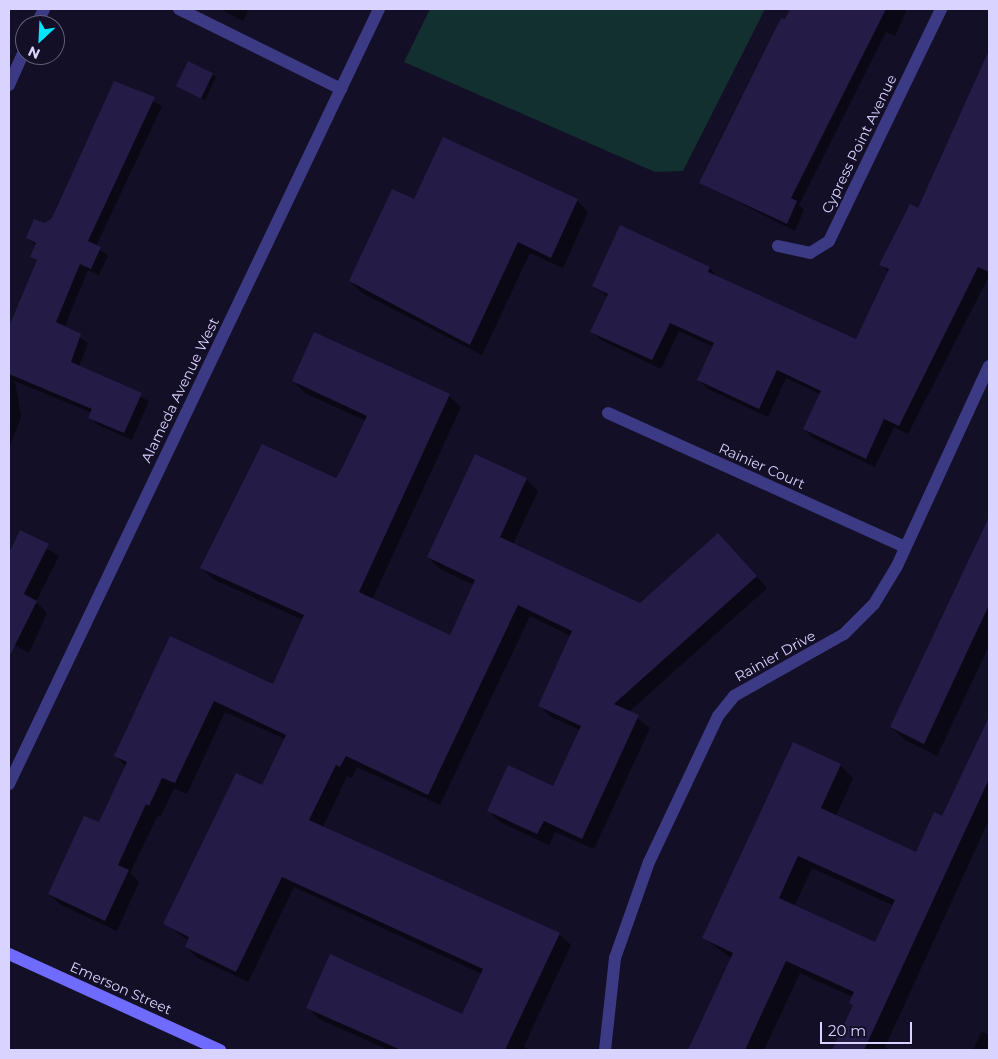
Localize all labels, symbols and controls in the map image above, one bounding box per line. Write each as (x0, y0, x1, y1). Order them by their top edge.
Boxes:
north arrow (15, 15, 65, 65)
text: N (25, 42, 43, 63)
street label: Cypress Point Avenue (818, 72, 900, 216)
street label: Alameda Avenue West (138, 315, 222, 465)
street label: Rainier Court (716, 440, 808, 492)
street label: Rainier Drive (732, 627, 818, 685)
street label: Emerson Street (68, 958, 174, 1018)
scale bar (823, 1012, 916, 1044)
text: 20 m (828, 1021, 866, 1040)

